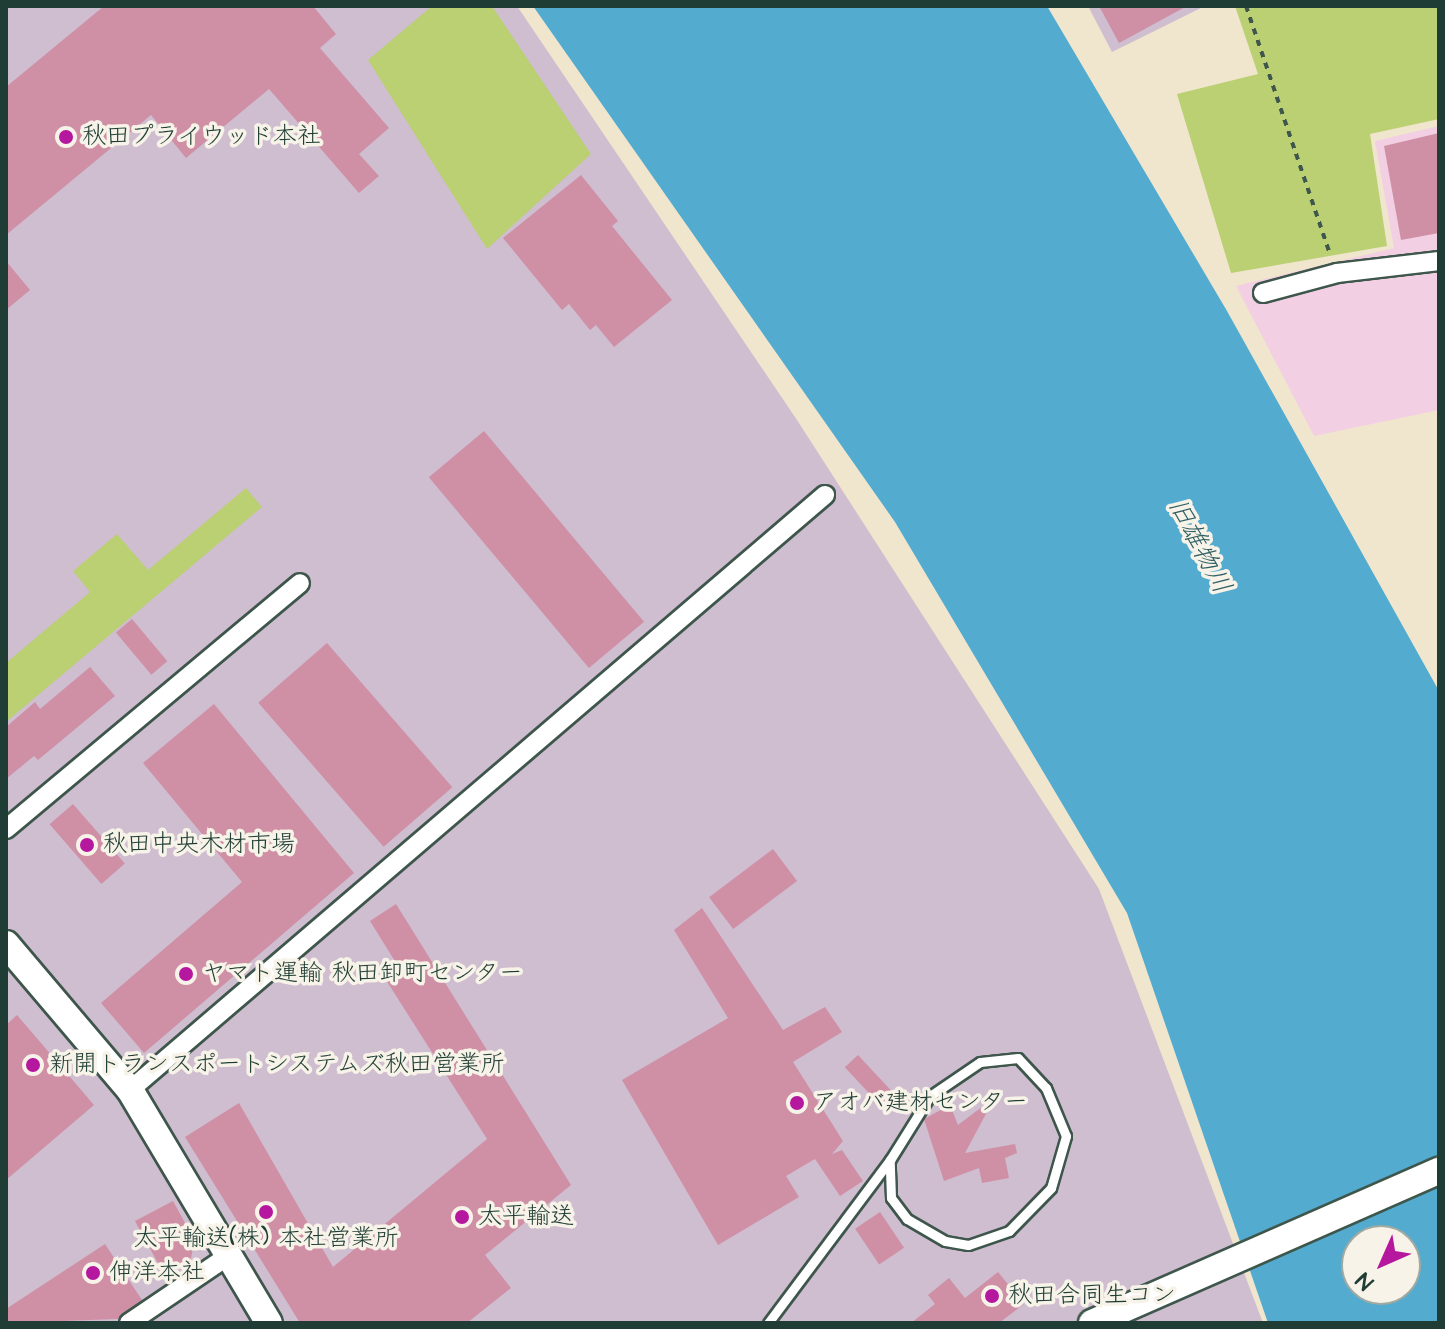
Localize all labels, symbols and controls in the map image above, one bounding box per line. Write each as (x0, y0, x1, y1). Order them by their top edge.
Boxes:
place label: 秋田プライウッド本社 (82, 123, 322, 151)
marker: 秋田プライウッド本社 (57, 128, 75, 146)
water label: 旧雄物川 (1161, 493, 1237, 599)
place label: 秋田中央木材市場 (103, 831, 295, 859)
marker: 秋田中央木材市場 (78, 836, 96, 854)
place label: ヤマト運輸 秋田卸町センター (202, 960, 524, 988)
marker: ヤマト運輸 秋田卸町センター (177, 965, 195, 983)
place label: 新開トランスポートシステムズ秋田営業所 (49, 1051, 505, 1079)
marker: 新開トランスポートシステムズ秋田営業所 (24, 1056, 42, 1074)
place label: アオバ建材センター (813, 1089, 1029, 1117)
marker: アオバ建材センター (788, 1094, 806, 1112)
marker: 太平輸送(株) 本社営業所 (257, 1203, 275, 1221)
place label: 太平輸送 (478, 1203, 574, 1231)
marker: 太平輸送 (453, 1208, 471, 1226)
place label: 太平輸送(株) 本社営業所 (133, 1225, 399, 1253)
north arrow (1341, 1225, 1421, 1305)
place label: 伸洋本社 (109, 1259, 205, 1287)
marker: 伸洋本社 (84, 1264, 102, 1282)
text: N (1349, 1265, 1381, 1297)
place label: 秋田合同生コン (1008, 1282, 1176, 1310)
marker: 秋田合同生コン (983, 1287, 1001, 1305)

